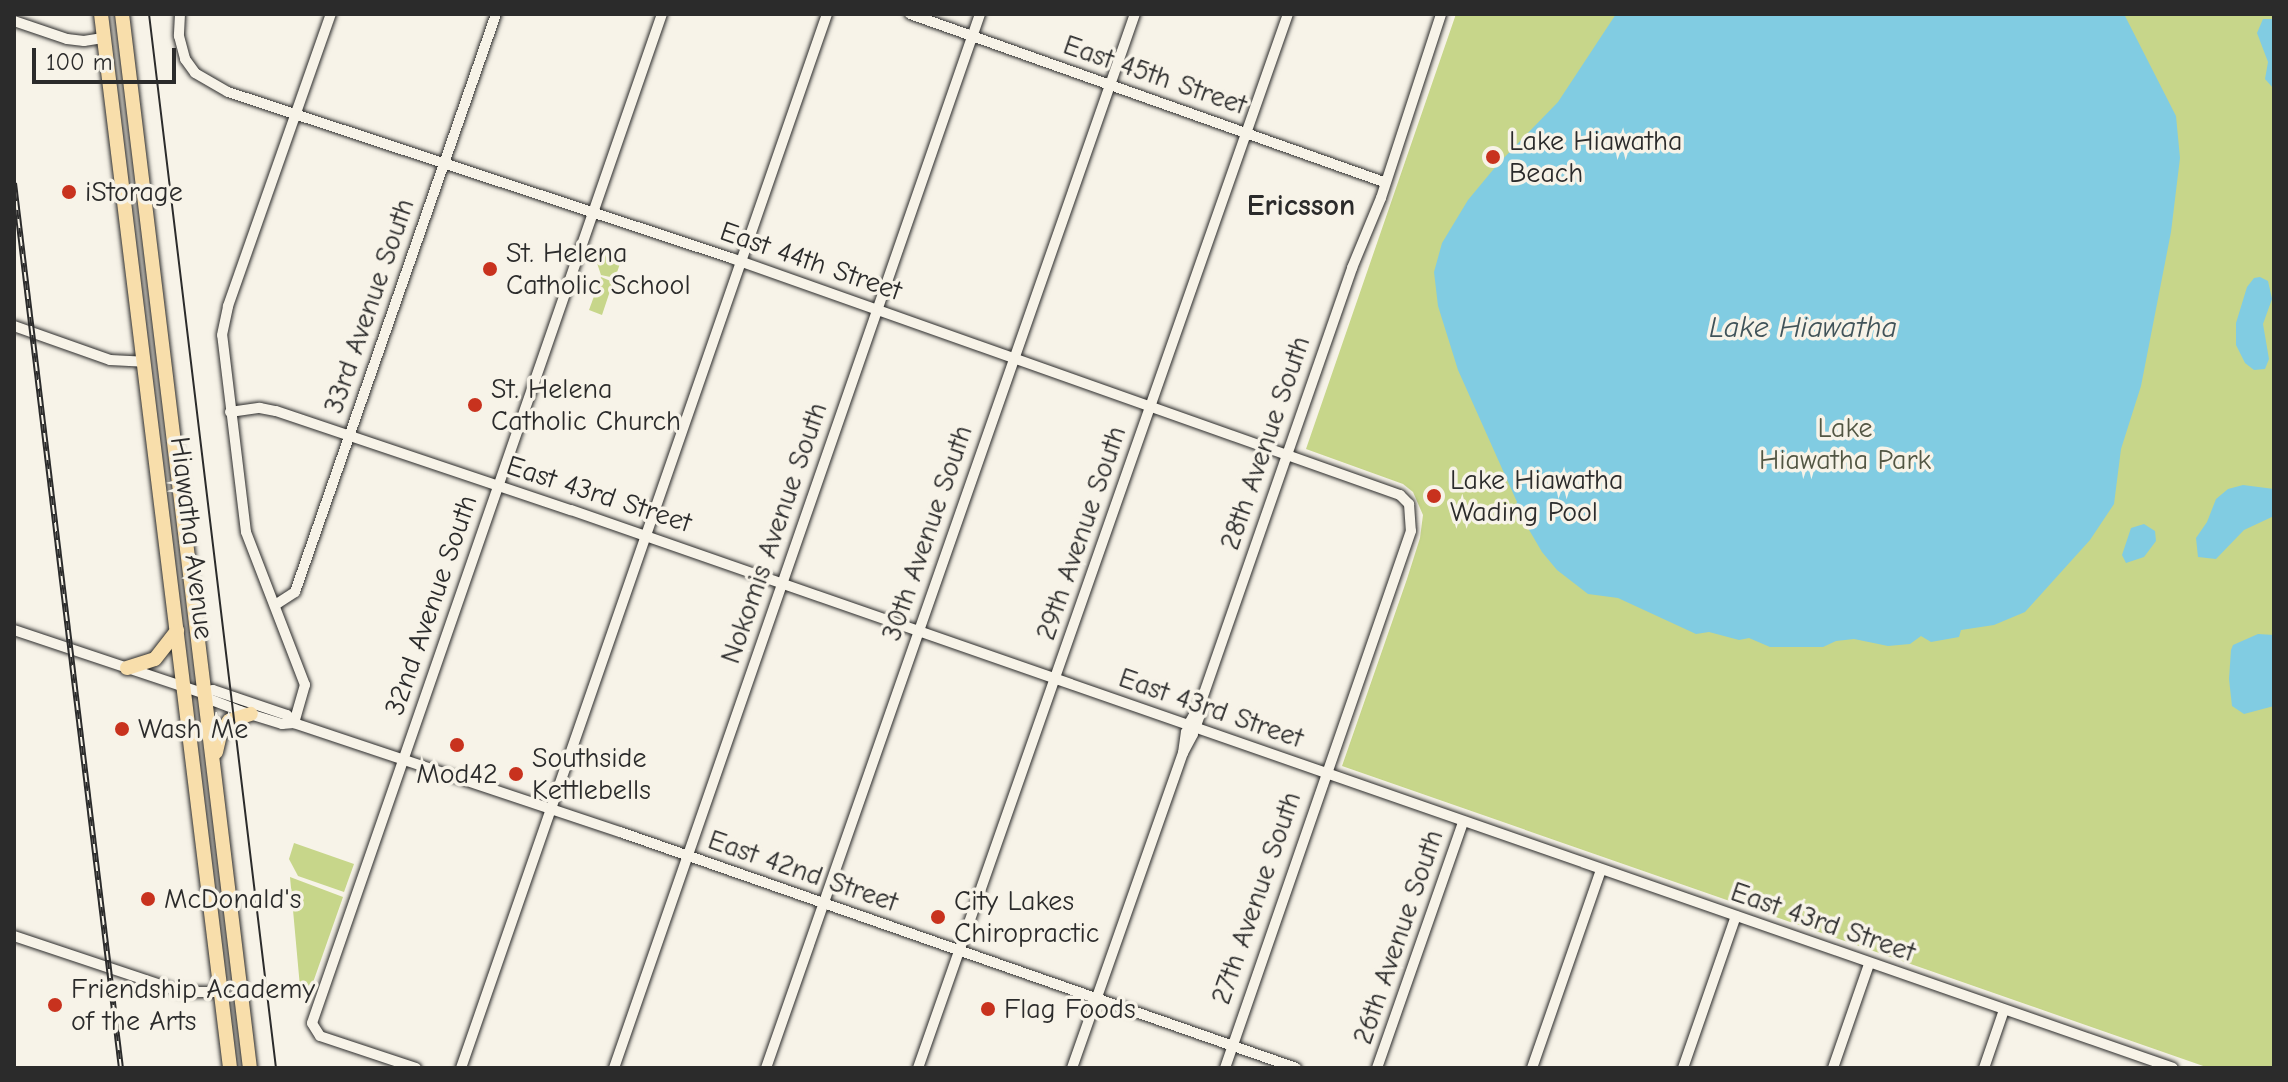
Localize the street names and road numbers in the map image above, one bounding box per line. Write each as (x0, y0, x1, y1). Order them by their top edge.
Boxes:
street label: East 45th Street (1059, 28, 1251, 122)
street label: 33rd Avenue South (316, 194, 422, 418)
street label: East 44th Street (716, 214, 906, 308)
street label: 28th Avenue South (1213, 332, 1317, 554)
street label: Nokomis Avenue South (714, 398, 834, 668)
street label: 30th Avenue South (874, 421, 980, 645)
street label: 29th Avenue South (1029, 422, 1133, 644)
street label: Hiawatha Avenue (163, 435, 221, 641)
street label: East 43rd Street (502, 448, 696, 540)
street label: 32nd Avenue South (378, 490, 484, 720)
street label: East 43rd Street (1114, 661, 1308, 755)
street label: 27th Avenue South (1204, 787, 1308, 1009)
street label: East 42nd Street (704, 823, 902, 919)
street label: 26th Avenue South (1346, 825, 1450, 1049)
street label: East 43rd Street (1726, 875, 1920, 969)

